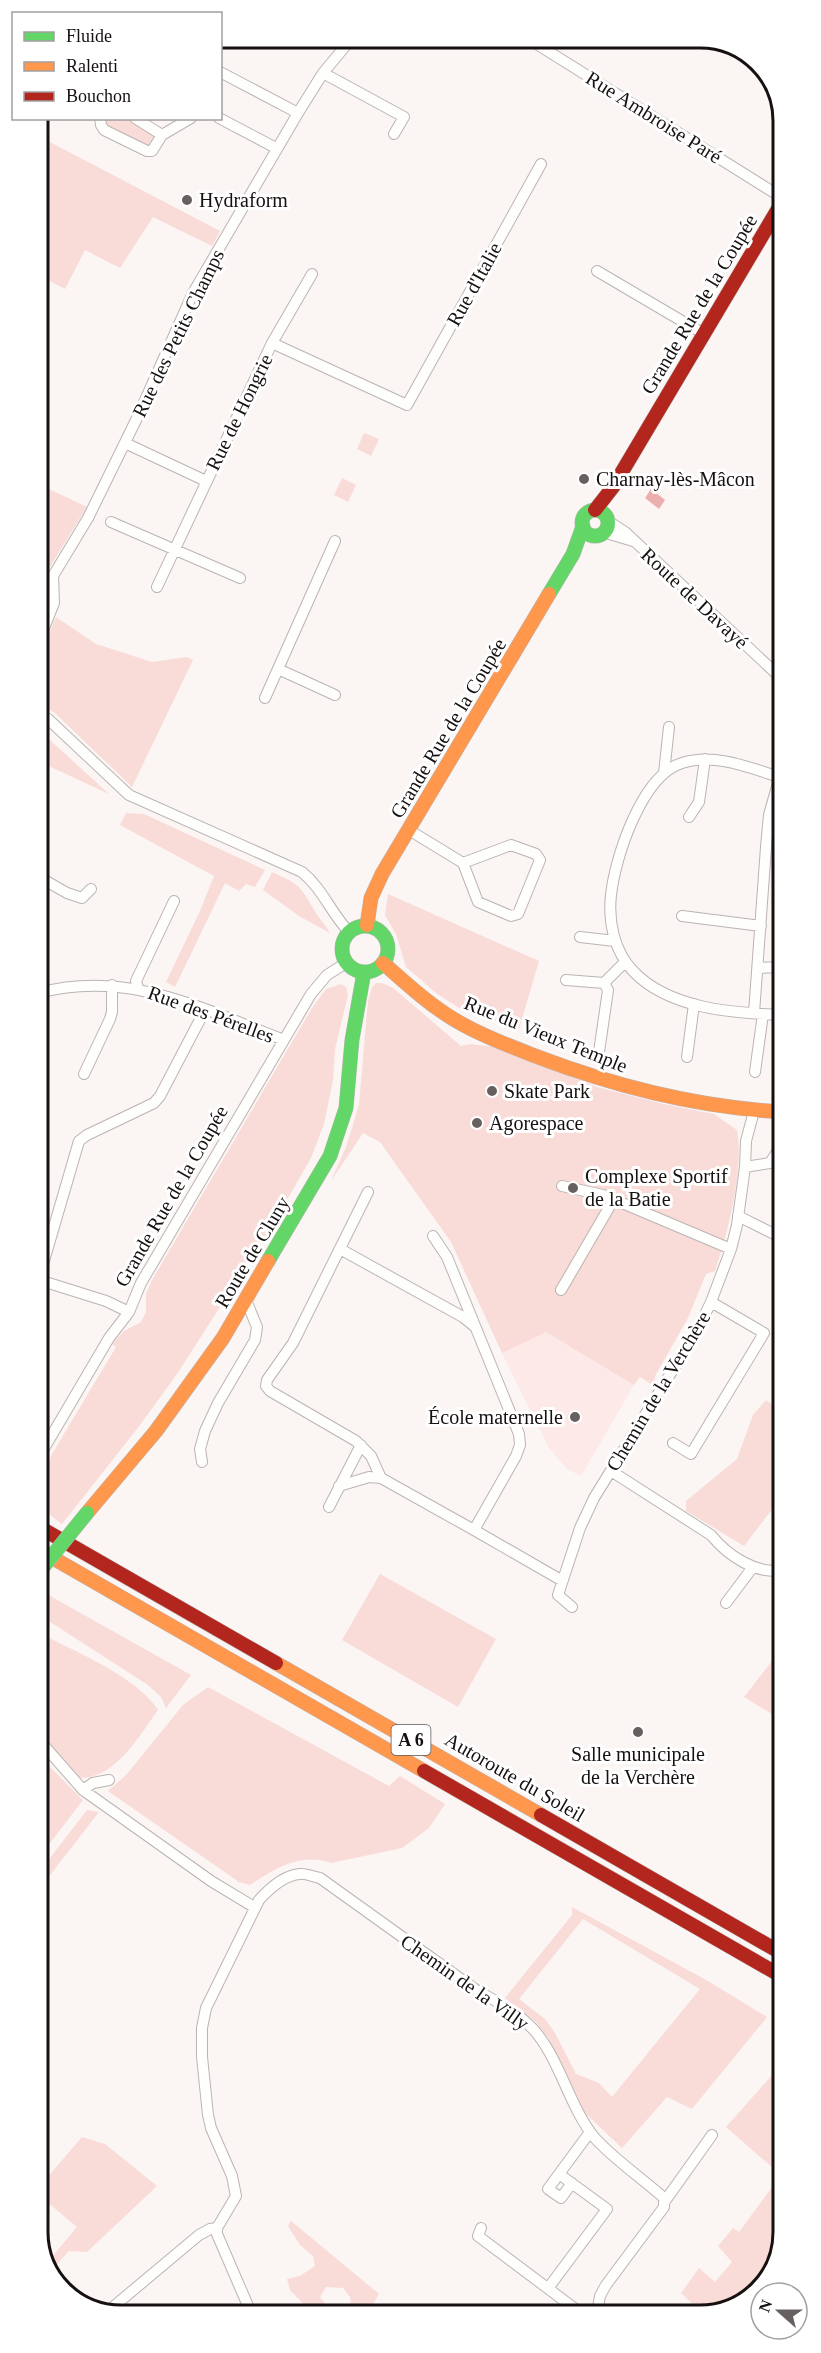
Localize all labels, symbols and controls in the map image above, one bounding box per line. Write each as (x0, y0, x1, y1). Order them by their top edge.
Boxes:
legend (12, 12, 222, 120)
text: Fluide (66, 26, 112, 46)
text: Ralenti (66, 56, 118, 76)
street label: Rue Ambroise Paré (582, 66, 726, 168)
text: Bouchon (66, 86, 131, 106)
place label: Hydraform (199, 189, 288, 212)
marker: Hydraform (180, 193, 194, 207)
street label: Grande Rue de la Coupée (637, 210, 762, 398)
street label: Rue d'Italie (442, 238, 506, 330)
street label: Rue des Petits Champs (128, 245, 229, 421)
street label: Rue de Hongrie (201, 350, 278, 474)
place label: Charnay-lès-Mâcon (596, 468, 755, 491)
marker: Charnay-lès-Mâcon (577, 472, 591, 486)
street label: Route de Davayé (636, 543, 753, 654)
street label: Grande Rue de la Coupée (386, 634, 511, 822)
street label: Rue des Pérelles (145, 981, 277, 1047)
street label: Rue du Vieux Temple (461, 991, 631, 1078)
place label: Skate Park (504, 1080, 590, 1102)
marker: Skate Park (485, 1084, 499, 1098)
street label: Grande Rue de la Coupée (110, 1101, 233, 1291)
place label: Agorespace (489, 1112, 584, 1135)
marker: Agorespace (470, 1116, 484, 1130)
place label: Complexe Sportif de la Batie (585, 1165, 728, 1210)
marker: Complexe Sportif de la Batie (566, 1181, 580, 1195)
street label: Route de Cluny (210, 1193, 295, 1312)
street label: Chemin de la Verchère (602, 1307, 714, 1475)
place label: École maternelle (428, 1406, 563, 1428)
marker: École maternelle (568, 1410, 582, 1424)
road number: A 6 (392, 1725, 430, 1755)
marker: Salle municipale de la Verchère (631, 1725, 645, 1739)
street label: Autoroute du Soleil (441, 1728, 589, 1826)
place label: Salle municipale de la Verchère (571, 1743, 705, 1788)
street label: Chemin de la Villy (396, 1930, 533, 2035)
north arrow (749, 2281, 809, 2341)
text: N (755, 2297, 776, 2314)

